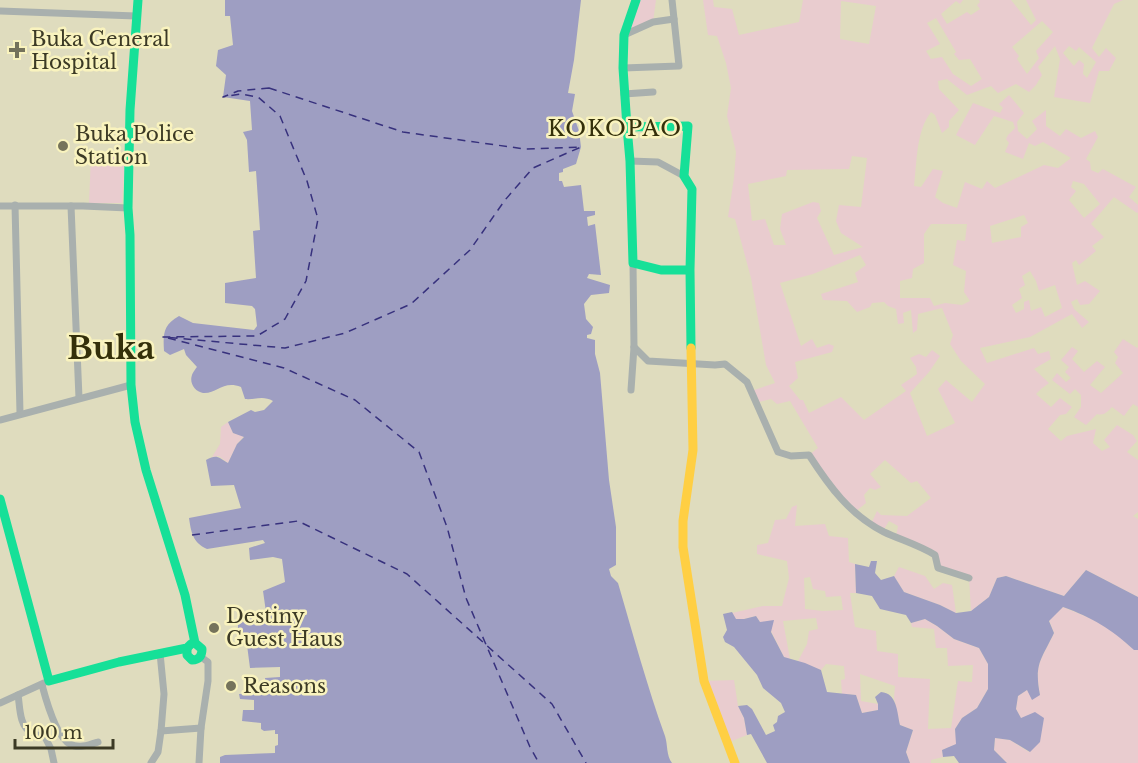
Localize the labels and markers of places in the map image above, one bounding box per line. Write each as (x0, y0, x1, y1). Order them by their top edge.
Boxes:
place label: Buka General Hospital (31, 27, 170, 74)
marker: Buka General Hospital (8, 41, 26, 59)
place label: Buka Police Station (75, 122, 194, 169)
marker: Buka Police Station (56, 139, 70, 153)
place label: Destiny Guest Haus (226, 604, 343, 651)
marker: Destiny Guest Haus (207, 621, 221, 635)
place label: Reasons (243, 674, 326, 698)
marker: Reasons (224, 679, 238, 693)

